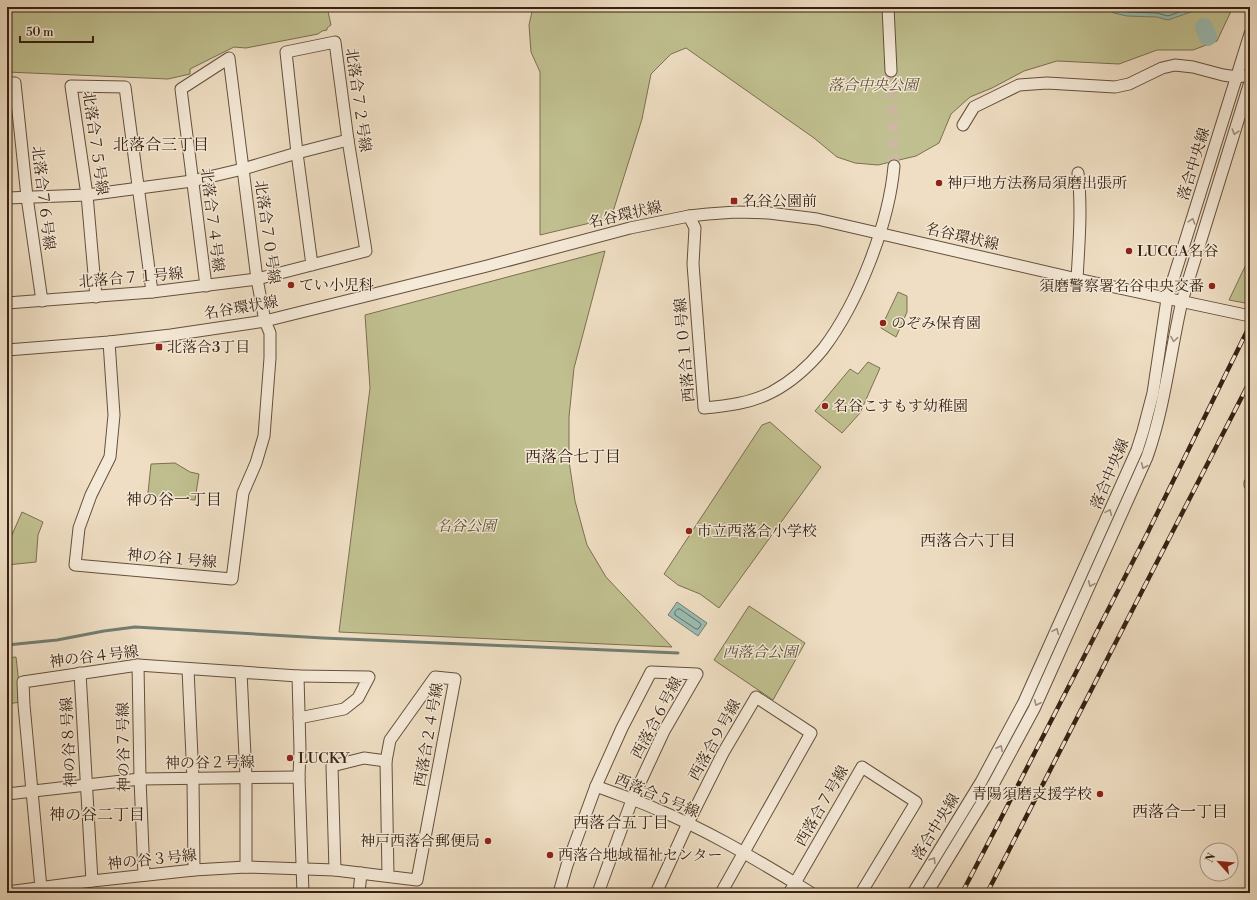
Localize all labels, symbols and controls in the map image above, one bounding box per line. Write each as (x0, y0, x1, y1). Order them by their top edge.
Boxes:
scale bar (20, 18, 93, 44)
text: 50 m (26, 25, 54, 40)
street label: 北落合７２号線 (341, 47, 375, 153)
park label: 落合中央公園 (828, 76, 921, 95)
street label: 北落合７５号線 (78, 90, 112, 196)
street label: 落合中央線 (1174, 125, 1214, 203)
one-way arrow (1231, 129, 1239, 136)
district label: 北落合三丁目 (113, 135, 209, 155)
street label: 北落合７６号線 (27, 145, 59, 251)
street label: 北落合７４号線 (196, 167, 228, 273)
place label: 神戸地方法務局須磨出張所 (947, 174, 1127, 193)
marker: 神戸地方法務局須磨出張所 (934, 178, 944, 188)
street label: 北落合７０号線 (250, 179, 284, 285)
place label: 名谷公園前 (742, 192, 817, 211)
marker: 名谷公園前 (729, 196, 739, 206)
street label: 名谷環状線 (586, 197, 664, 233)
one-way arrow (1187, 218, 1196, 225)
street label: 名谷環状線 (923, 219, 1001, 255)
place label: LUCCA名谷 (1137, 242, 1218, 261)
marker: LUCCA名谷 (1124, 246, 1134, 256)
street label: 北落合７１号線 (78, 264, 184, 292)
place label: てい小児科 (299, 276, 374, 295)
place label: 須磨警察署名谷中央交番 (1039, 277, 1204, 296)
marker: てい小児科 (286, 280, 296, 290)
marker: 須磨警察署名谷中央交番 (1207, 281, 1217, 291)
street label: 名谷環状線 (202, 292, 280, 324)
street label: 西落合１０号線 (671, 297, 699, 403)
place label: のぞみ保育園 (891, 314, 981, 333)
marker: のぞみ保育園 (878, 318, 888, 328)
one-way arrow (1170, 336, 1179, 343)
place label: 北落合3丁目 (167, 338, 250, 357)
marker: 北落合3丁目 (154, 342, 164, 352)
place label: 名谷こすもす幼稚園 (833, 397, 968, 416)
marker: 名谷こすもす幼稚園 (820, 401, 830, 411)
street label: 落合中央線 (1087, 436, 1133, 512)
district label: 西落合七丁目 (525, 447, 621, 467)
one-way arrow (1141, 461, 1149, 469)
district label: 神の谷一丁目 (126, 490, 222, 510)
one-way arrow (1104, 509, 1112, 517)
park label: 名谷公園 (436, 517, 499, 536)
place label: 市立西落合小学校 (697, 522, 817, 541)
marker: 市立西落合小学校 (684, 526, 694, 536)
district label: 西落合六丁目 (920, 531, 1016, 551)
street label: 神の谷１号線 (126, 546, 218, 572)
one-way arrow (1087, 581, 1095, 588)
one-way arrow (1051, 628, 1059, 635)
street label: 神の谷４号線 (48, 642, 140, 672)
park label: 西落合公園 (722, 643, 800, 662)
street label: 西落合６号線 (627, 674, 687, 762)
street label: 西落合２４号線 (411, 682, 447, 788)
street label: 西落合９号線 (685, 696, 745, 784)
street label: 神の谷８号線 (57, 697, 81, 787)
one-way arrow (1034, 698, 1042, 706)
street label: 神の谷７号線 (114, 702, 134, 792)
one-way arrow (995, 745, 1003, 752)
place label: LUCKY (298, 749, 351, 768)
street label: 神の谷２号線 (165, 753, 255, 773)
marker: LUCKY (285, 753, 295, 763)
street label: 西落合７号線 (791, 762, 853, 850)
street label: 西落合５号線 (612, 770, 702, 822)
place label: 青陽須磨支援学校 (972, 785, 1092, 804)
marker: 青陽須磨支援学校 (1095, 789, 1105, 799)
street label: 落合中央線 (908, 790, 964, 864)
district label: 西落合一丁目 (1132, 802, 1228, 822)
district label: 神の谷二丁目 (49, 805, 145, 825)
district label: 西落合五丁目 (573, 813, 669, 833)
place label: 神戸西落合郵便局 (360, 832, 480, 851)
marker: 神戸西落合郵便局 (483, 836, 493, 846)
north arrow (1199, 842, 1239, 882)
street label: 神の谷３号線 (106, 846, 198, 874)
place label: 西落合地域福祉センター (558, 846, 722, 865)
marker: 西落合地域福祉センター (545, 850, 555, 860)
text: N (1203, 851, 1219, 865)
one-way arrow (929, 857, 936, 864)

